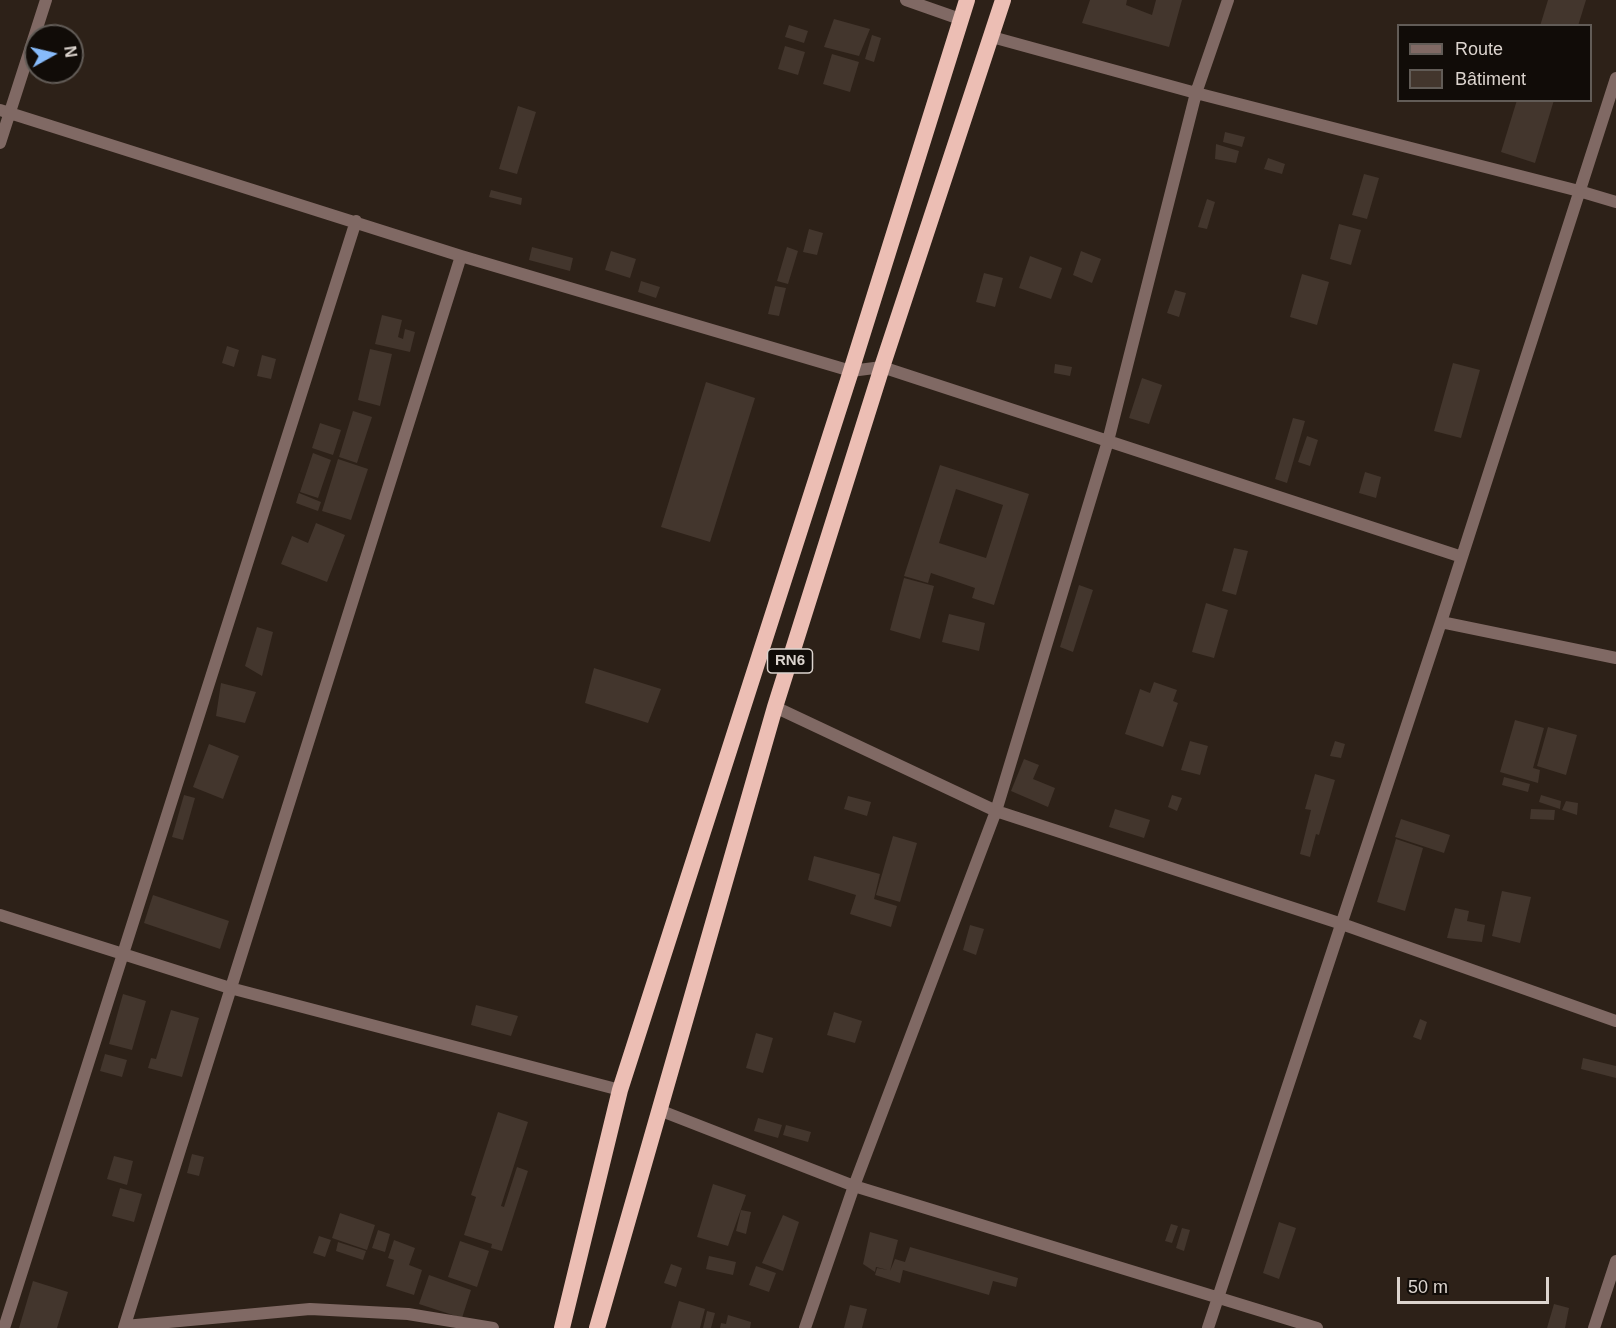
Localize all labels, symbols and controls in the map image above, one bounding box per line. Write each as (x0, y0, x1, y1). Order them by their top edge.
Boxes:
north arrow (24, 24, 84, 84)
legend (1397, 24, 1592, 102)
text: Route (1455, 39, 1503, 59)
text: N (61, 45, 80, 59)
text: Bâtiment (1455, 69, 1526, 89)
road number: RN6 (768, 649, 812, 673)
scale bar (1400, 1265, 1552, 1303)
text: 50 m (1408, 1277, 1448, 1297)

